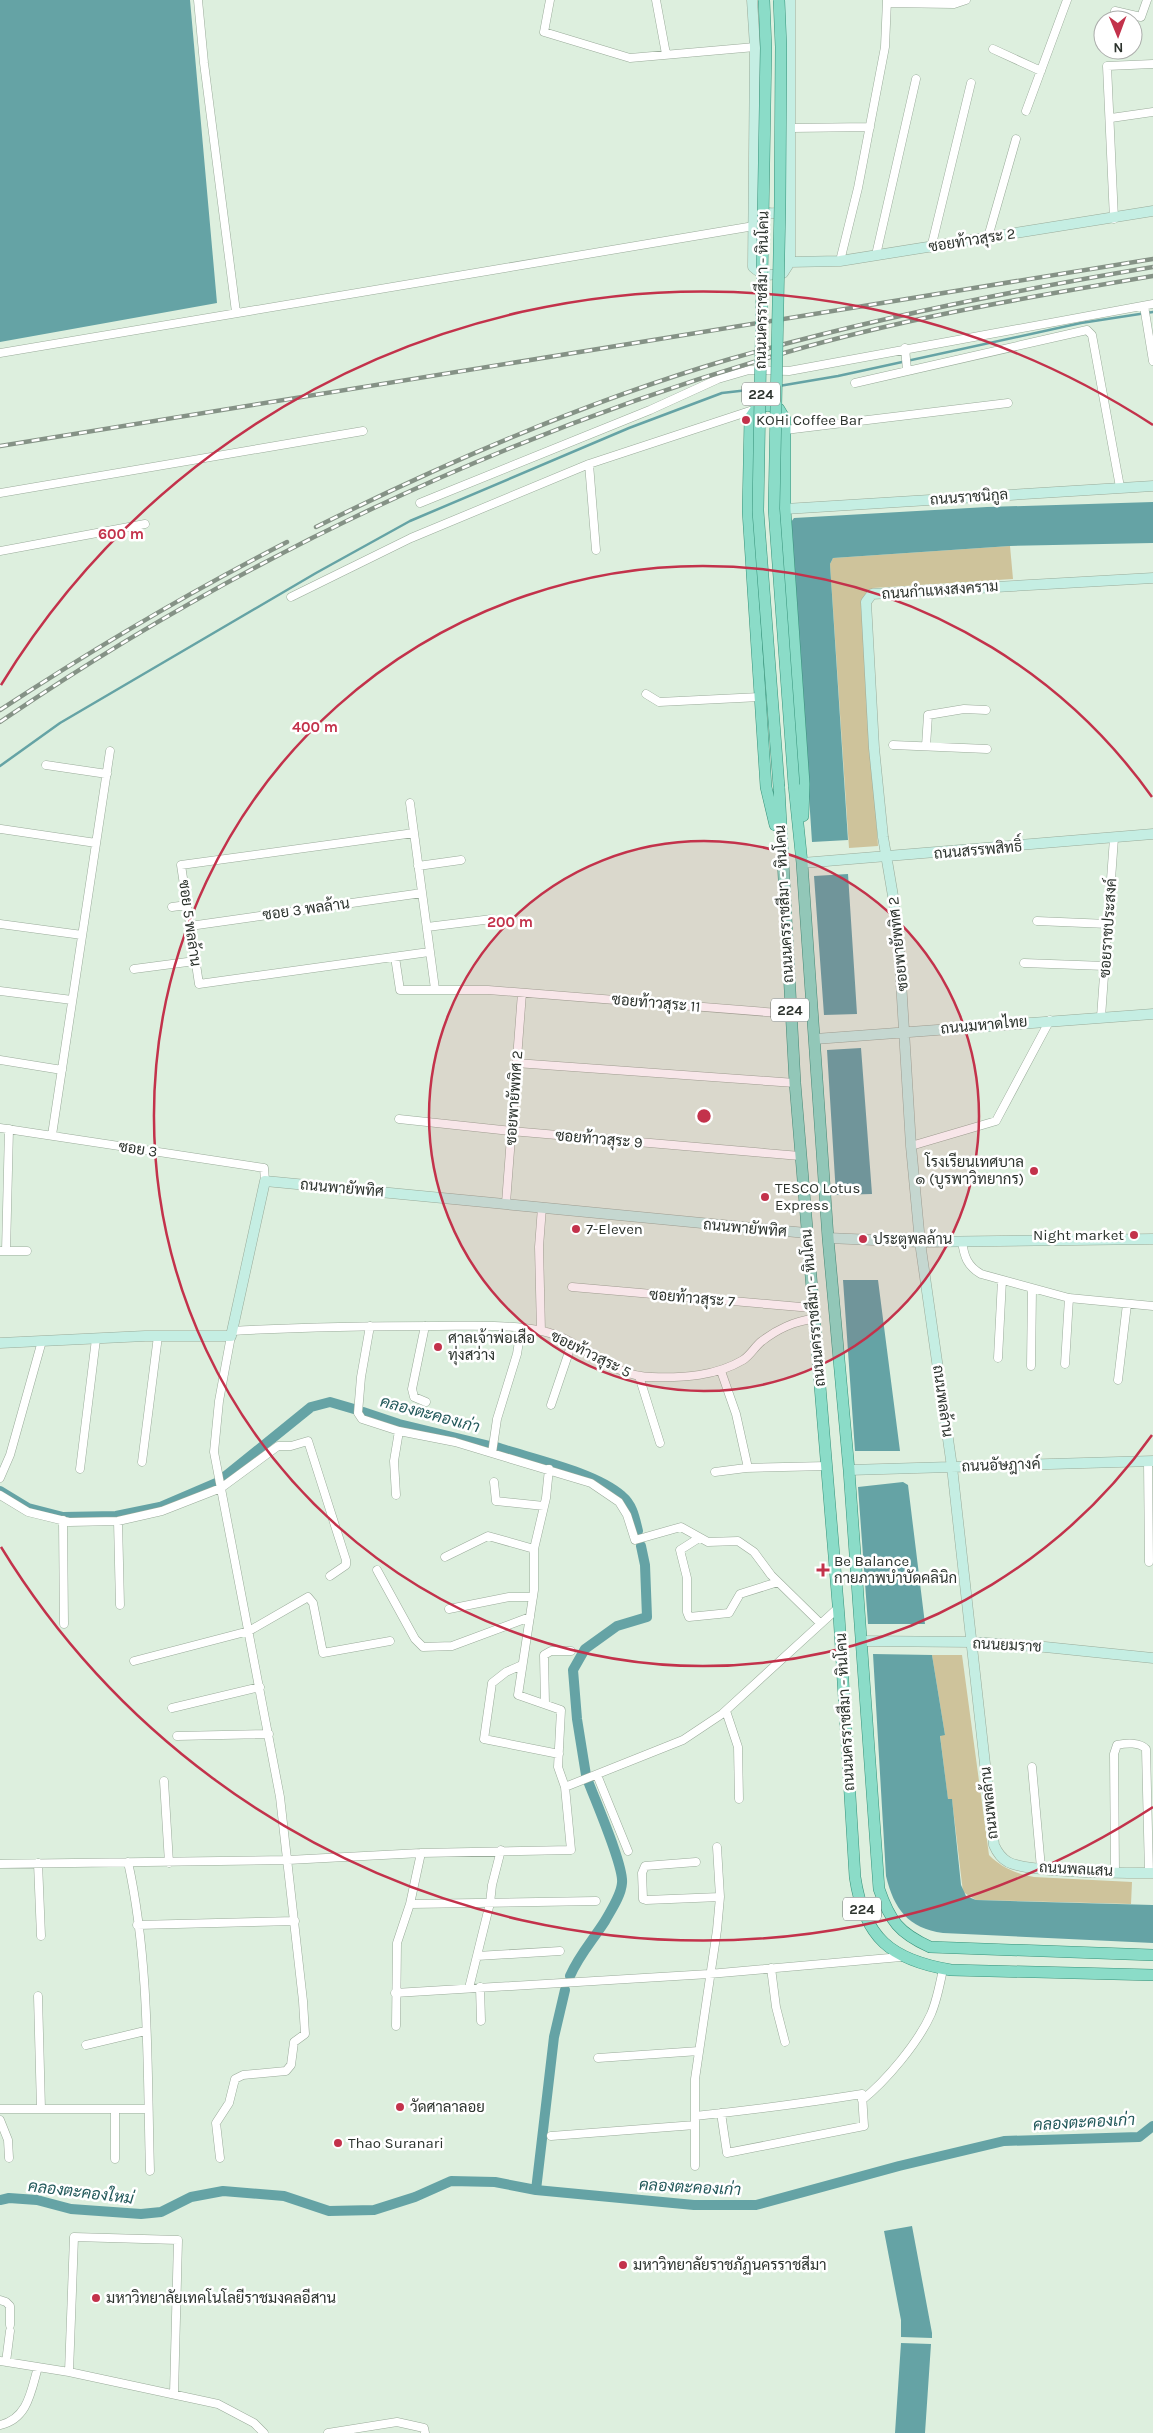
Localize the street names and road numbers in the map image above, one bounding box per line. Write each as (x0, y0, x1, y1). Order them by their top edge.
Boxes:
street label: ถนนนครราชสีมา - หินโคน (751, 211, 772, 369)
street label: ซอยท้าวสุระ 2 (927, 223, 1017, 258)
road number: 224 (742, 382, 780, 406)
street label: ถนนราชนิกูล (929, 485, 1009, 510)
street label: ถนนกำแหงสงคราม (881, 577, 999, 603)
street label: ถนนนครราชสีมา - หินโคน (770, 825, 797, 984)
street label: ถนนสรรพสิทธิ์ (933, 831, 1023, 863)
street label: ซอยราชประสงค์ (1095, 877, 1120, 978)
street label: ซอย 5 พลล้าน (175, 878, 206, 967)
street label: ซอย 3 พลล้าน (261, 893, 351, 924)
street label: ซอยพายัพทิศ 2 (884, 896, 912, 992)
street label: ซอยท้าวสุระ 11 (611, 989, 701, 1018)
road number: 224 (771, 998, 809, 1022)
street label: ถนนมหาดไทย (940, 1011, 1028, 1038)
street label: ซอยพายัพทิศ 2 (502, 1050, 526, 1146)
street label: ซอยท้าวสุระ 9 (554, 1125, 644, 1154)
street label: ซอย 3 (117, 1137, 159, 1161)
street label: ถนนพายัพทิศ (299, 1175, 385, 1201)
street label: ถนนพายัพทิศ (702, 1215, 788, 1241)
street label: ถนนนครราชสีมา - หินโคน (796, 1228, 829, 1388)
street label: ซอยท้าวสุระ 7 (648, 1284, 736, 1313)
street label: ซอยท้าวสุระ 5 (547, 1326, 635, 1383)
street label: ถนนพลล้าน (929, 1364, 958, 1438)
street label: ถนนอัษฎางค์ (961, 1454, 1041, 1476)
street label: ถนนนครราชสีมา - หินโคน (831, 1633, 858, 1792)
street label: ถนนยมราช (972, 1634, 1042, 1656)
street label: ถนนพลล้าน (975, 1766, 1002, 1840)
street label: ถนนพลแสน (1038, 1858, 1114, 1880)
road number: 224 (843, 1898, 881, 1920)

